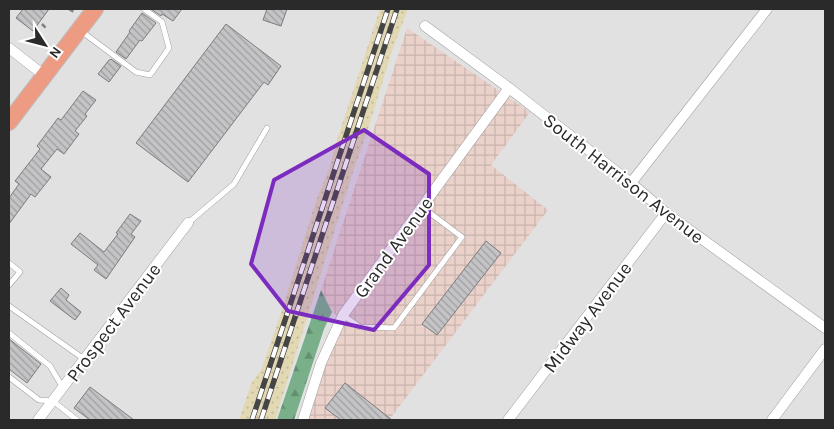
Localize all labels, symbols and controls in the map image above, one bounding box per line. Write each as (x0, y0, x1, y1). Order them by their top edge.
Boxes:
north arrow (20, 20, 70, 70)
text: N (45, 43, 65, 61)
street label: South Harrison Avenue (539, 109, 708, 248)
street label: Grand Avenue (350, 193, 438, 302)
street label: Midway Avenue (539, 258, 637, 377)
street label: Prospect Avenue (62, 259, 165, 386)

